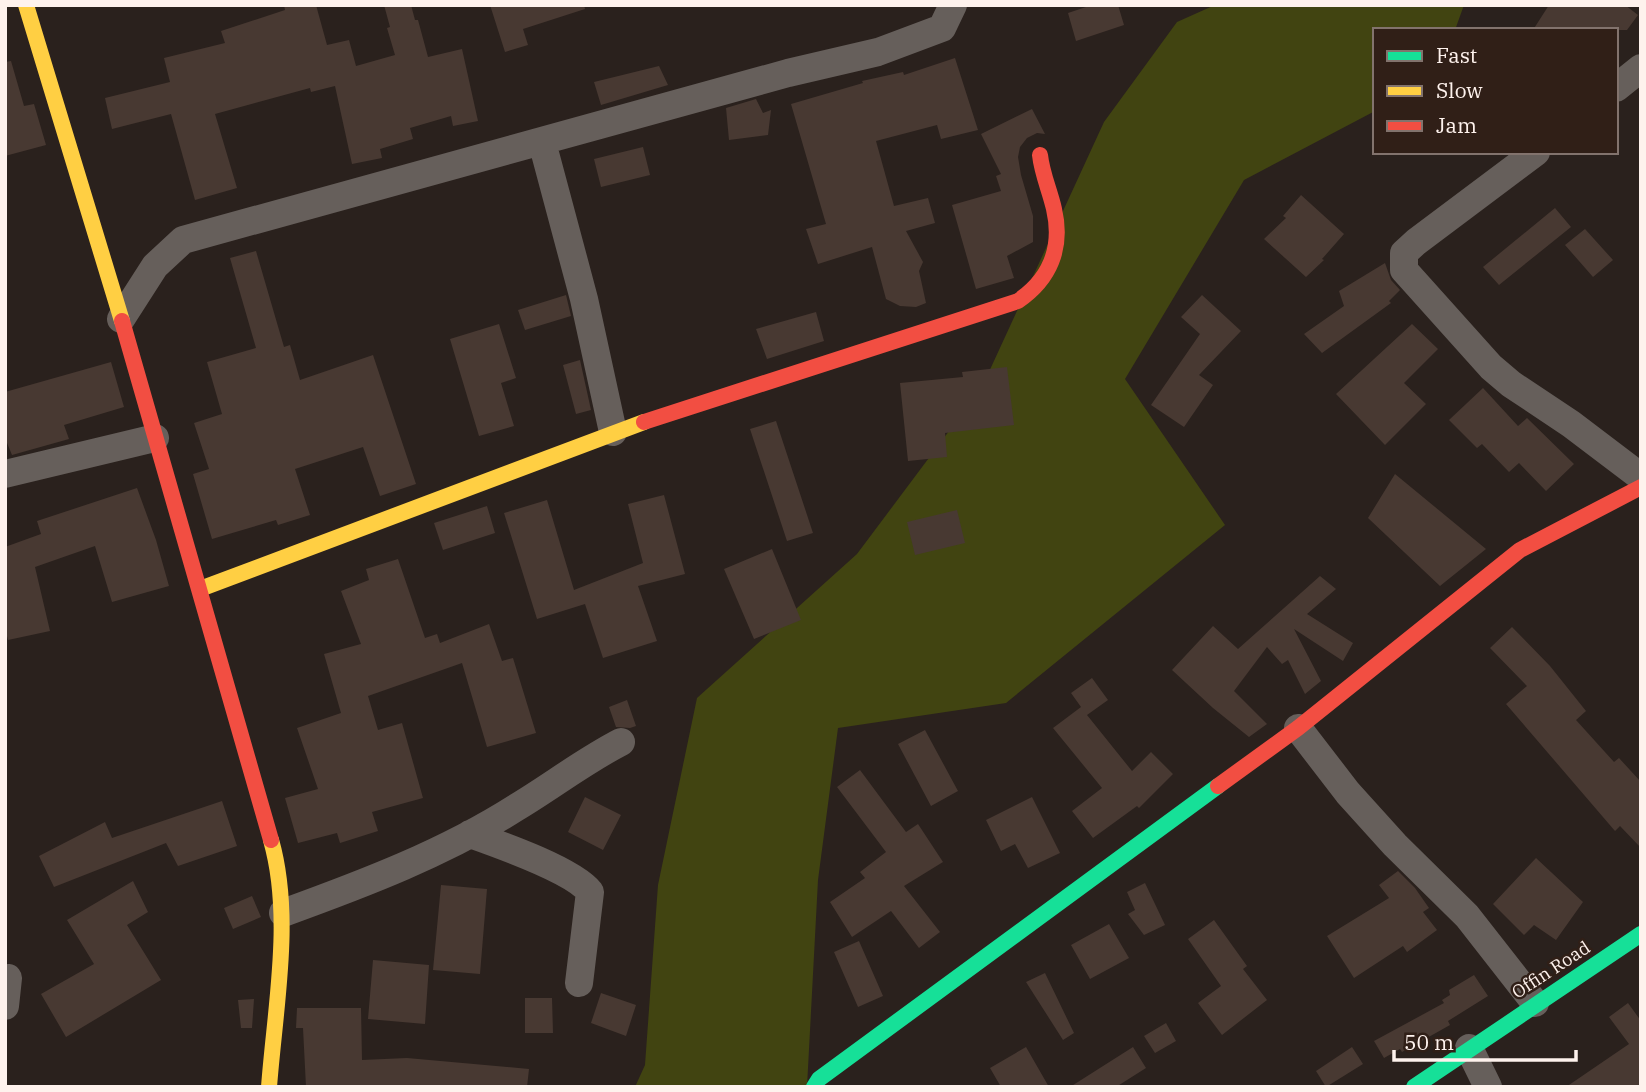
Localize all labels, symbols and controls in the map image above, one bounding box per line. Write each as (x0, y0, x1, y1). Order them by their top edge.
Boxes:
legend (1373, 28, 1618, 154)
text: Fast (1436, 41, 1477, 69)
text: Slow (1436, 76, 1483, 104)
text: Jam (1436, 111, 1477, 139)
street label: Offin Road (1507, 936, 1594, 1003)
scale bar (1394, 1018, 1576, 1062)
text: 50 m (1404, 1028, 1454, 1056)

